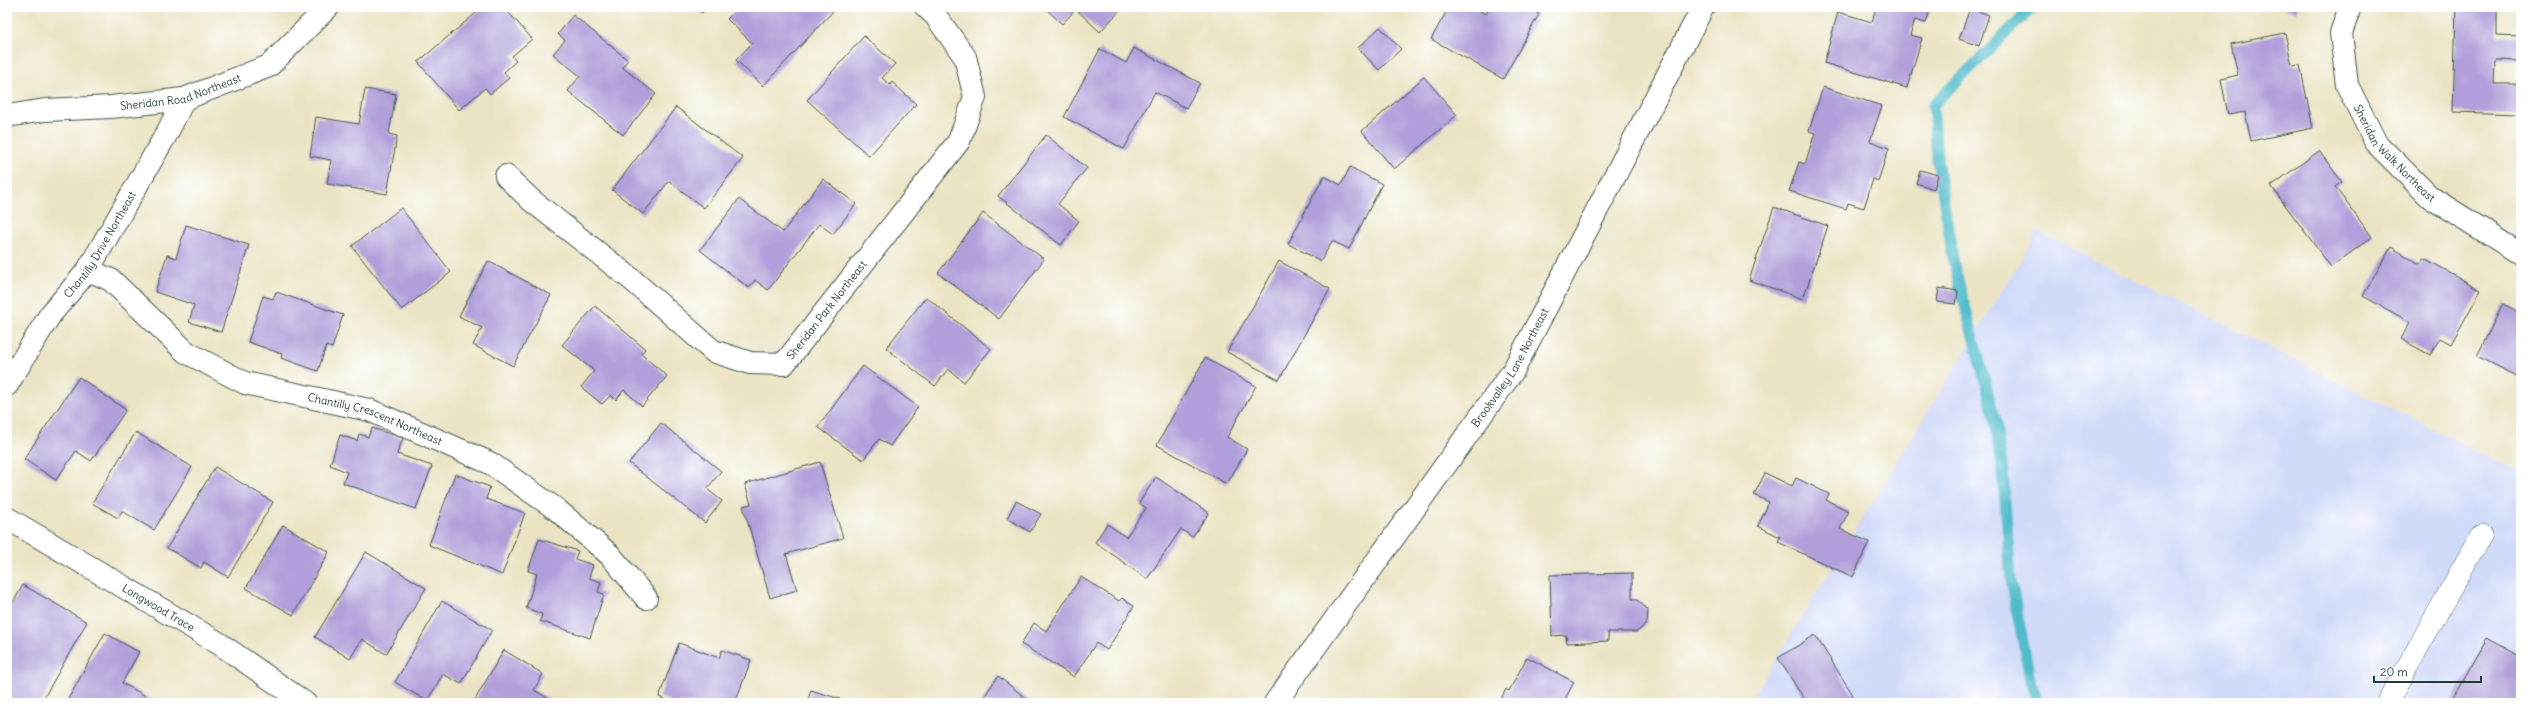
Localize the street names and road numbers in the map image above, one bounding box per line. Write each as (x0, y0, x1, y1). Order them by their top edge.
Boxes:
street label: Sheridan Road Northeast (119, 70, 243, 113)
street label: Sheridan Walk Northeast (2351, 102, 2438, 205)
street label: Chantilly Drive Northeast (61, 188, 139, 301)
street label: Sheridan Park Northeast (783, 257, 870, 362)
street label: Brookvalley Lane Northeast (1468, 305, 1552, 430)
street label: Chantilly Crescent Northeast (306, 390, 445, 448)
street label: Longwood Trace (120, 581, 197, 634)

